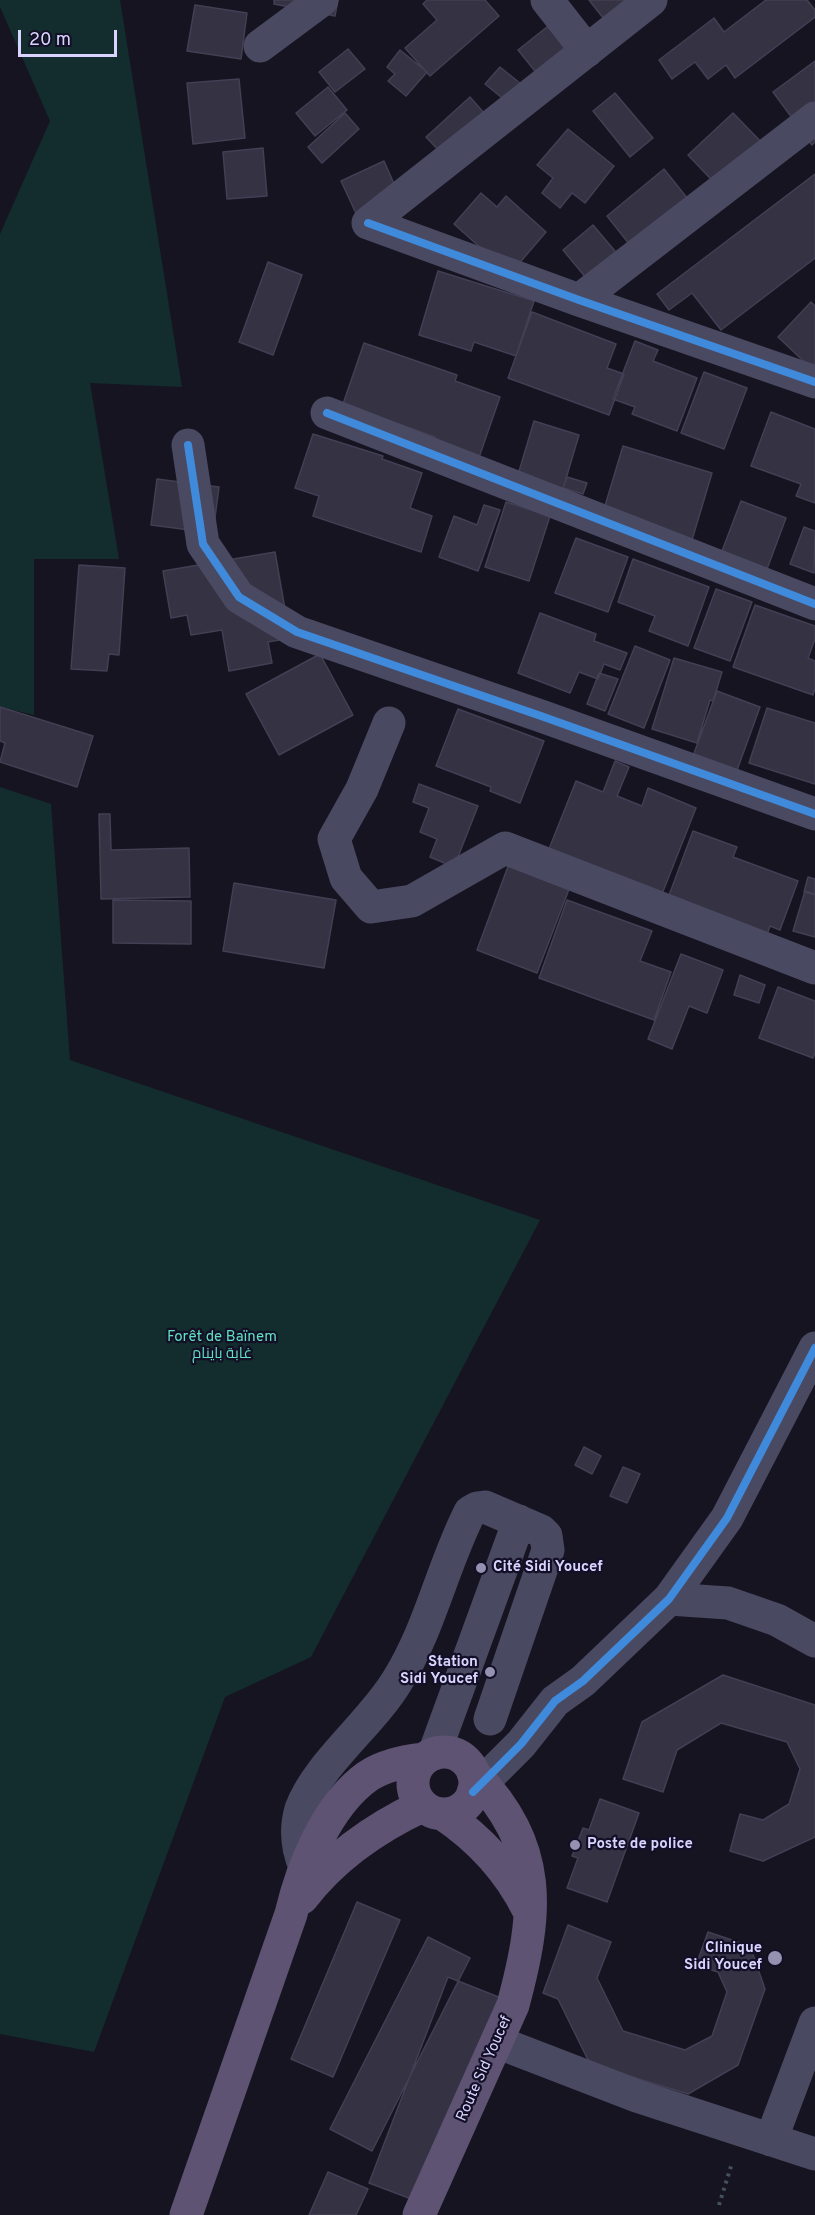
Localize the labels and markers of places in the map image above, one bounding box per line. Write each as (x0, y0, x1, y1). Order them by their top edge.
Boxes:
place label: Cité Sidi Youcef (493, 1559, 603, 1577)
marker: Cité Sidi Youcef (474, 1561, 488, 1575)
place label: Station Sidi Youcef (400, 1654, 478, 1689)
marker: Station Sidi Youcef (483, 1665, 497, 1679)
place label: Poste de police (587, 1836, 693, 1854)
marker: Poste de police (568, 1838, 582, 1852)
place label: Clinique Sidi Youcef (684, 1940, 762, 1975)
marker: Clinique Sidi Youcef (766, 1949, 784, 1967)

